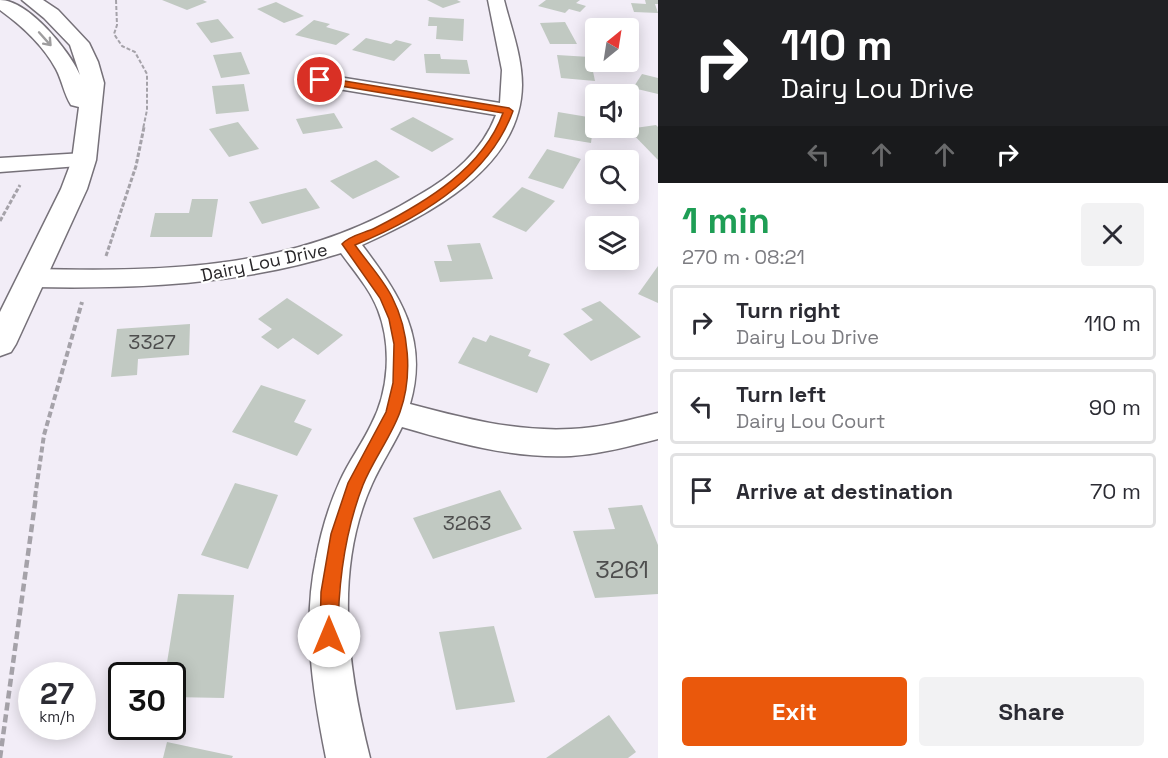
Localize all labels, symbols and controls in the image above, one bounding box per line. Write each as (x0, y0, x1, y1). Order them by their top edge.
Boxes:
north arrow (585, 18, 639, 72)
map controls (585, 18, 639, 270)
text: 110 m (781, 19, 893, 72)
icon: right (682, 24, 760, 102)
one-way arrow (38, 31, 52, 46)
pin (294, 54, 345, 105)
icon: arrive (303, 63, 336, 96)
text: Dairy Lou Drive (781, 71, 974, 106)
button: sound (585, 84, 639, 138)
icon: left (802, 138, 835, 171)
icon: ahead (865, 138, 898, 171)
icon: ahead (928, 138, 961, 171)
icon: right (991, 138, 1024, 171)
button: search (585, 150, 639, 204)
text: 1 min (682, 198, 770, 244)
button: close (1081, 203, 1144, 266)
button: layers (585, 216, 639, 270)
street label: Dairy Lou Drive (199, 237, 329, 287)
text: 270 m · 08:21 (682, 244, 805, 270)
text: Turn right (736, 296, 841, 324)
icon: right (685, 306, 718, 339)
text: 110 m (1084, 309, 1141, 337)
text: Dairy Lou Drive (736, 324, 879, 350)
house number: 3327 (128, 329, 176, 355)
text: Turn left (736, 380, 826, 408)
icon: left (685, 390, 718, 423)
text: 90 m (1089, 393, 1141, 421)
text: Dairy Lou Court (736, 408, 885, 434)
icon: arrive (685, 474, 718, 507)
text: Arrive at destination (736, 477, 953, 505)
text: 70 m (1090, 477, 1141, 505)
house number: 3263 (443, 510, 491, 536)
house number: 3261 (595, 554, 649, 585)
position arrow (297, 604, 361, 668)
speed limit sign: 30 (108, 662, 186, 740)
text: 27 (40, 674, 74, 713)
button: Exit (682, 677, 907, 746)
button: Share (919, 677, 1144, 746)
text: km/h (39, 707, 75, 726)

